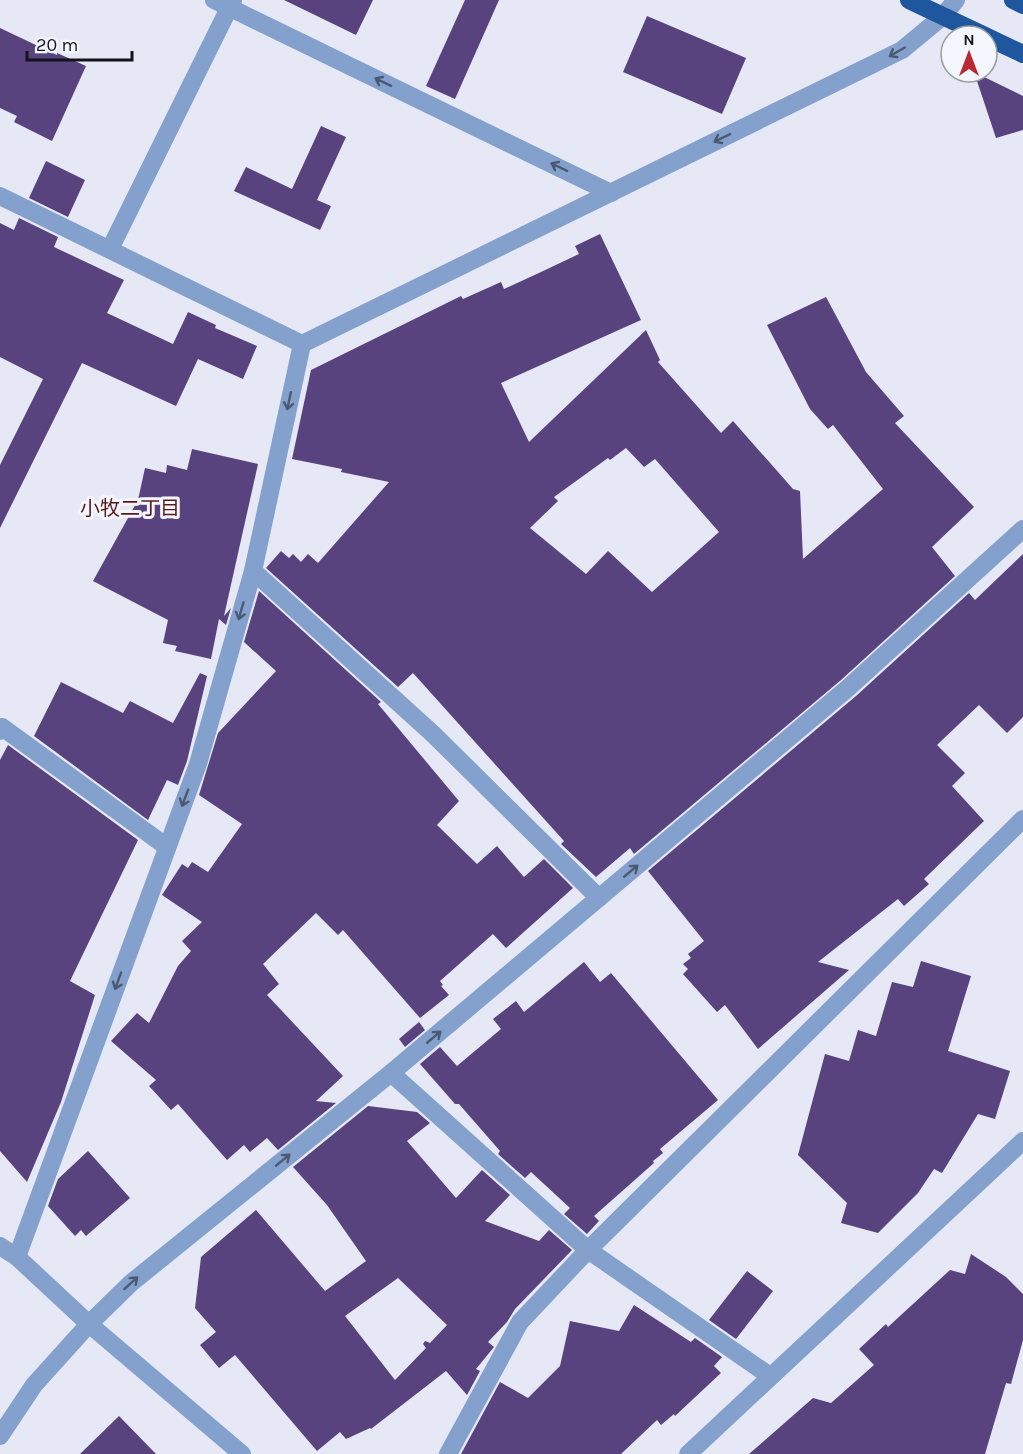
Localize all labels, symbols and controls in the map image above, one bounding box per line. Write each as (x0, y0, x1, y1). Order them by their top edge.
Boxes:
scale bar (27, 24, 132, 62)
north arrow (939, 24, 999, 84)
text: N (963, 30, 975, 49)
text: 20 m (36, 34, 78, 56)
one-way arrow (889, 46, 906, 58)
one-way arrow (375, 76, 393, 87)
one-way arrow (713, 133, 731, 145)
one-way arrow (550, 161, 568, 173)
one-way arrow (283, 391, 295, 410)
district label: 小牧二丁目 (80, 497, 180, 520)
one-way arrow (235, 602, 246, 621)
one-way arrow (179, 788, 190, 807)
one-way arrow (623, 864, 638, 878)
one-way arrow (111, 971, 122, 990)
one-way arrow (426, 1030, 442, 1043)
one-way arrow (274, 1154, 290, 1167)
one-way arrow (124, 1276, 139, 1290)

